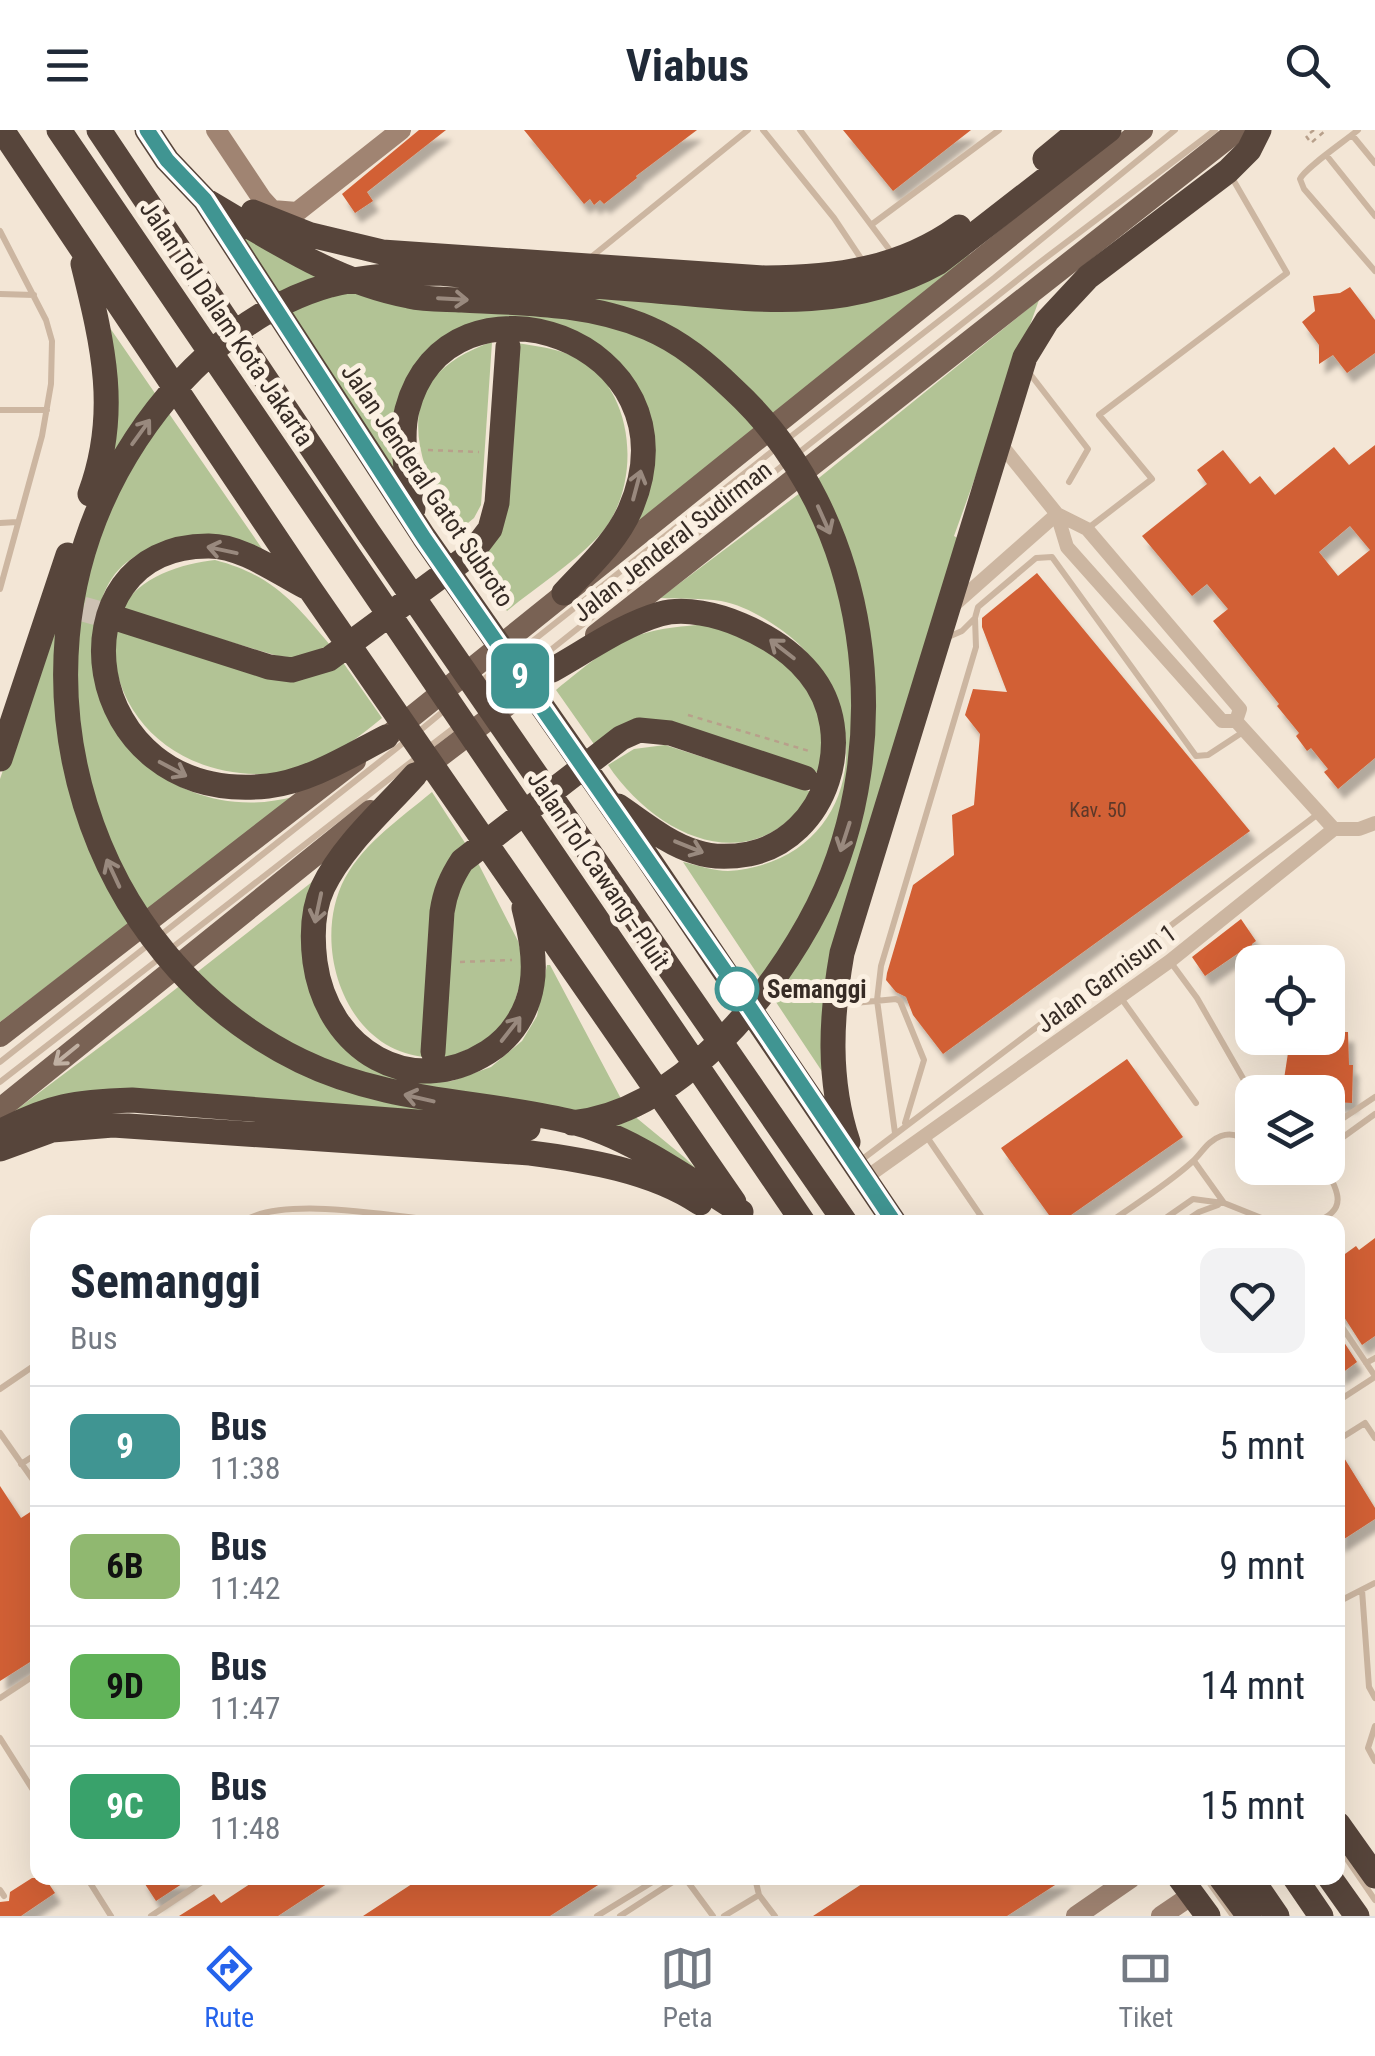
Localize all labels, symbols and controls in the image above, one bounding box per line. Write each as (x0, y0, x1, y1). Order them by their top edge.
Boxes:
icon: menu (40, 38, 95, 93)
icon: search (1280, 38, 1335, 93)
text: Viabus (626, 39, 749, 92)
street label: Jalan Tol Dalam Kota Jakarta (134, 195, 320, 451)
one-way arrow (436, 290, 468, 309)
street label: Jalan Jenderal Gatot Subroto (335, 358, 520, 612)
one-way arrow (131, 418, 152, 446)
street label: Jalan Jenderal Sudirman (567, 455, 777, 628)
one-way arrow (629, 470, 648, 502)
one-way arrow (816, 504, 834, 535)
one-way arrow (207, 539, 239, 558)
one-way arrow (770, 639, 796, 661)
line badge: 9 (488, 644, 552, 708)
text: 9 (511, 656, 529, 697)
one-way arrow (157, 759, 187, 779)
street label: Jalan Tol Cawang–Pluit (521, 766, 676, 975)
house number: Kav. 50 (1069, 798, 1127, 822)
one-way arrow (835, 821, 853, 853)
one-way arrow (673, 840, 704, 858)
one-way arrow (102, 859, 121, 889)
one-way arrow (307, 891, 326, 923)
street label: Jalan Garnisun 1 (1031, 918, 1182, 1039)
map controls (1235, 945, 1345, 1185)
button: locate (1235, 945, 1345, 1055)
marker: Semanggi (716, 968, 758, 1010)
place label: Semanggi (767, 975, 867, 1004)
one-way arrow (500, 1016, 522, 1042)
one-way arrow (53, 1044, 80, 1065)
button: layers (1235, 1075, 1345, 1185)
one-way arrow (404, 1088, 436, 1106)
button: heart (1200, 1248, 1305, 1353)
text: Semanggi (70, 1253, 261, 1310)
text: Bus (70, 1319, 118, 1357)
text: Bus (210, 1405, 267, 1449)
text: 5 mnt (1219, 1424, 1305, 1468)
text: 9 (116, 1426, 134, 1467)
text: 11:38 (210, 1449, 281, 1487)
text: Bus (210, 1525, 267, 1569)
text: 9 mnt (1219, 1544, 1305, 1588)
text: 6B (106, 1546, 144, 1587)
text: 11:42 (210, 1569, 281, 1607)
text: Bus (210, 1645, 267, 1689)
text: 14 mnt (1201, 1664, 1305, 1708)
text: 9D (106, 1666, 144, 1707)
text: 11:47 (210, 1689, 281, 1727)
text: Bus (210, 1765, 267, 1809)
text: 15 mnt (1201, 1784, 1305, 1828)
text: 9C (106, 1786, 144, 1827)
text: 11:48 (210, 1809, 281, 1847)
tab: Rute (202, 1941, 257, 2034)
tab: Peta (660, 1941, 715, 2034)
tab: Tiket (1118, 1941, 1173, 2034)

